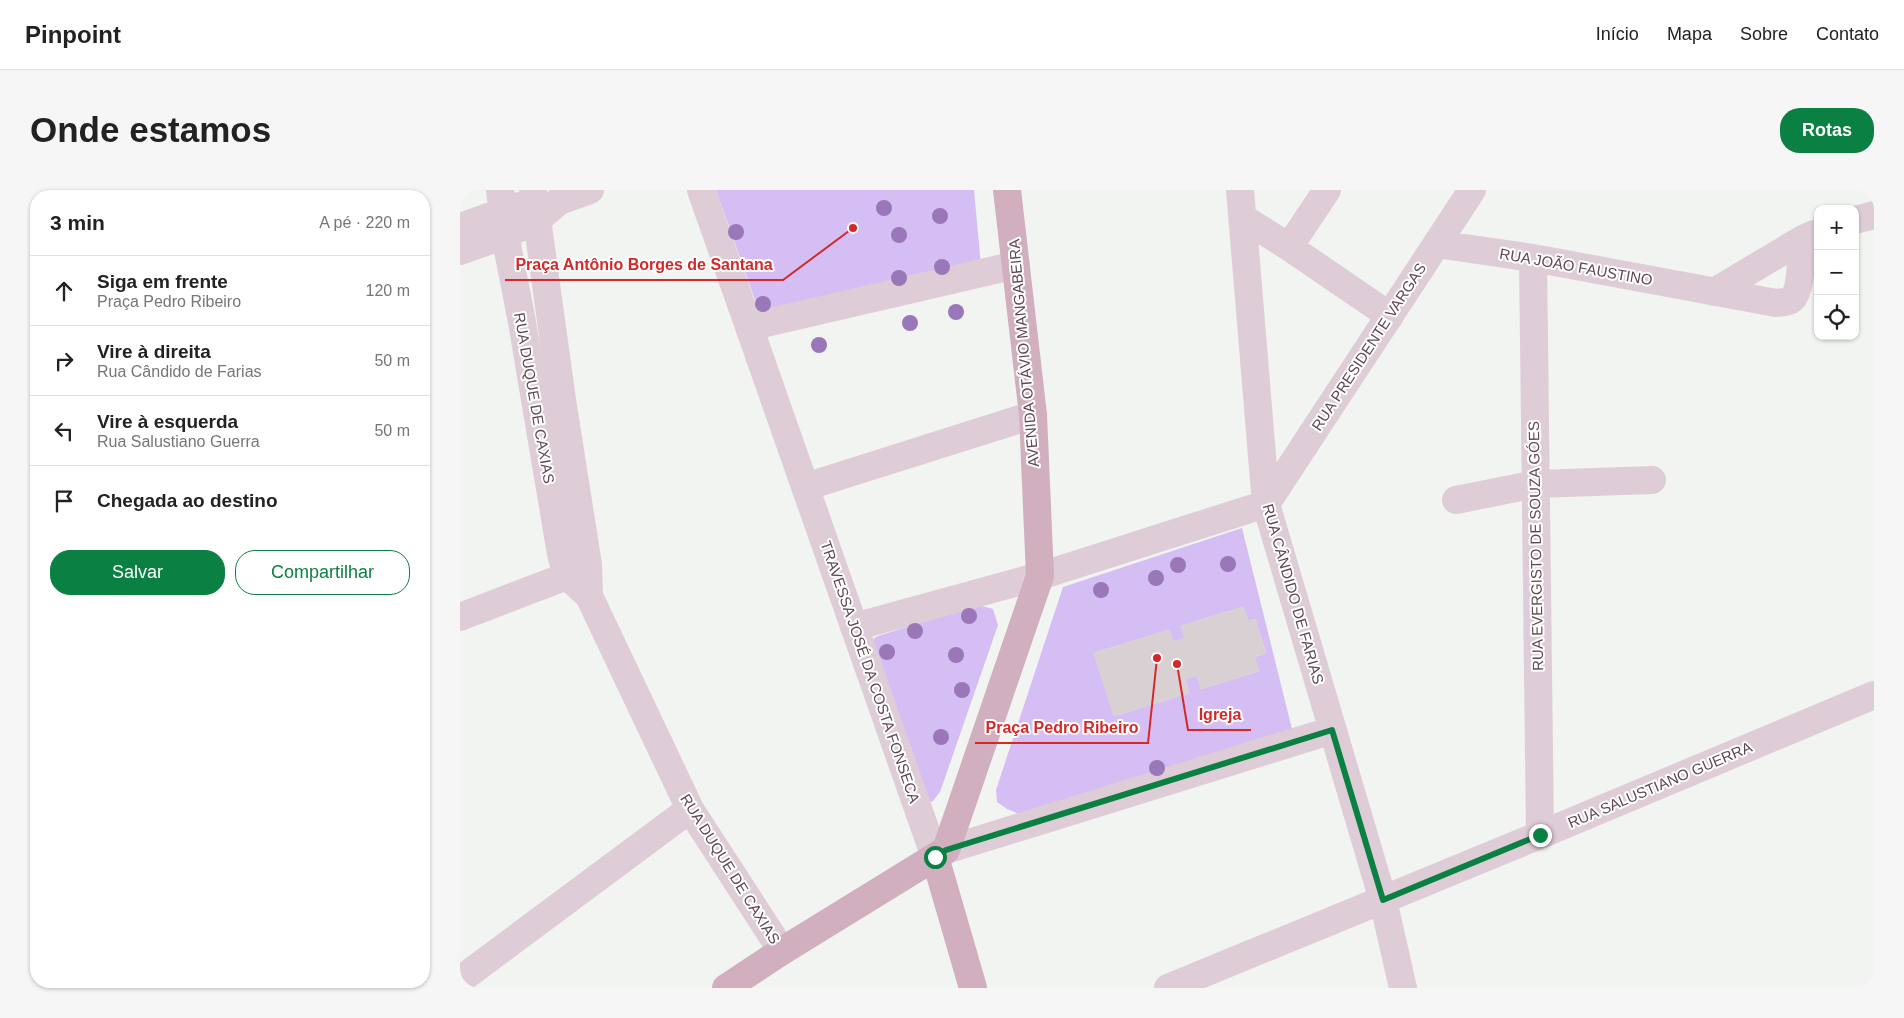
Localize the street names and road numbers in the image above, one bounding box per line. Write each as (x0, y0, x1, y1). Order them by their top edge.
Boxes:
street label: AVENIDA OTÁVIO MANGABEIRA (1005, 238, 1042, 468)
street label: RUA JOÃO FAUSTINO (1498, 245, 1654, 288)
street label: RUA PRESIDENTE VARGAS (1308, 260, 1429, 434)
street label: RUA DUQUE DE CAXIAS (511, 311, 558, 485)
street label: RUA EVERGISTO DE SOUZA GÓES (1525, 421, 1546, 671)
street label: RUA CÂNDIDO DE FARIAS (1260, 502, 1327, 686)
street label: TRAVESSA JOSÉ DA COSTA FONSECA (817, 538, 923, 805)
street label: RUA SALUSTIANO GUERRA (1565, 738, 1754, 831)
street label: RUA DUQUE DE CAXIAS (677, 791, 784, 947)

